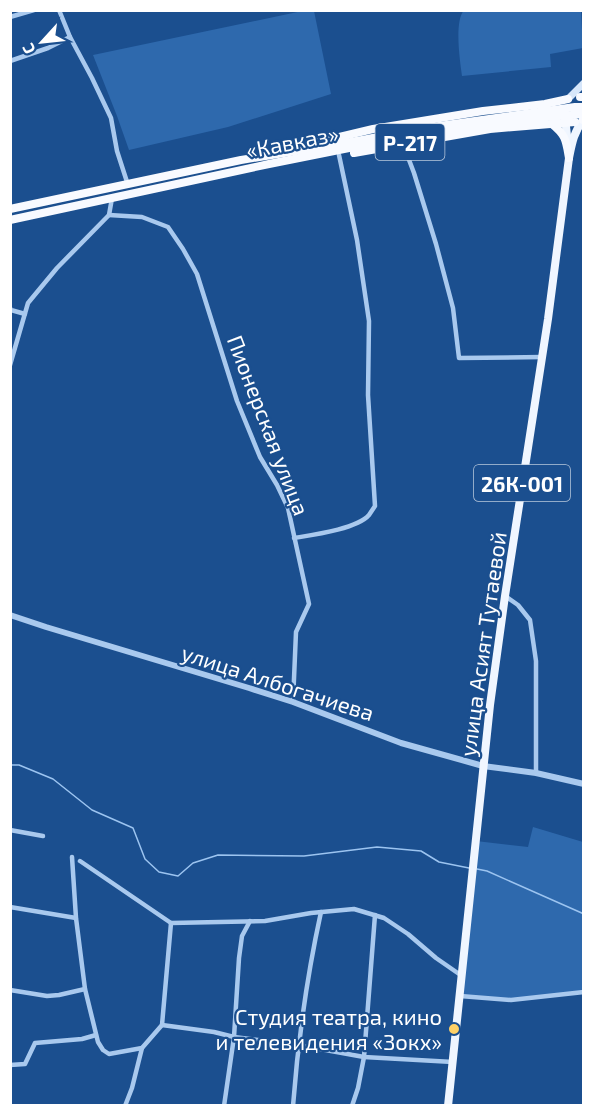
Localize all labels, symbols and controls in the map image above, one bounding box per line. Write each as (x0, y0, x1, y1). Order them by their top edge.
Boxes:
north arrow (12, 12, 72, 72)
text: С (18, 41, 39, 58)
street label: «Кавказ» (244, 119, 340, 163)
road number: Р-217 (376, 124, 444, 160)
street label: Пионерская улица (222, 331, 315, 519)
road number: 26К-001 (474, 465, 570, 501)
street label: улица Асият Тутаевой (453, 530, 512, 758)
street label: улица Албогачиева (178, 639, 377, 726)
place label: Студия театра, кино и телевидения «Зокх» (216, 1003, 442, 1054)
marker: Студия театра, кино и телевидения «Зокх» (447, 1022, 461, 1036)

